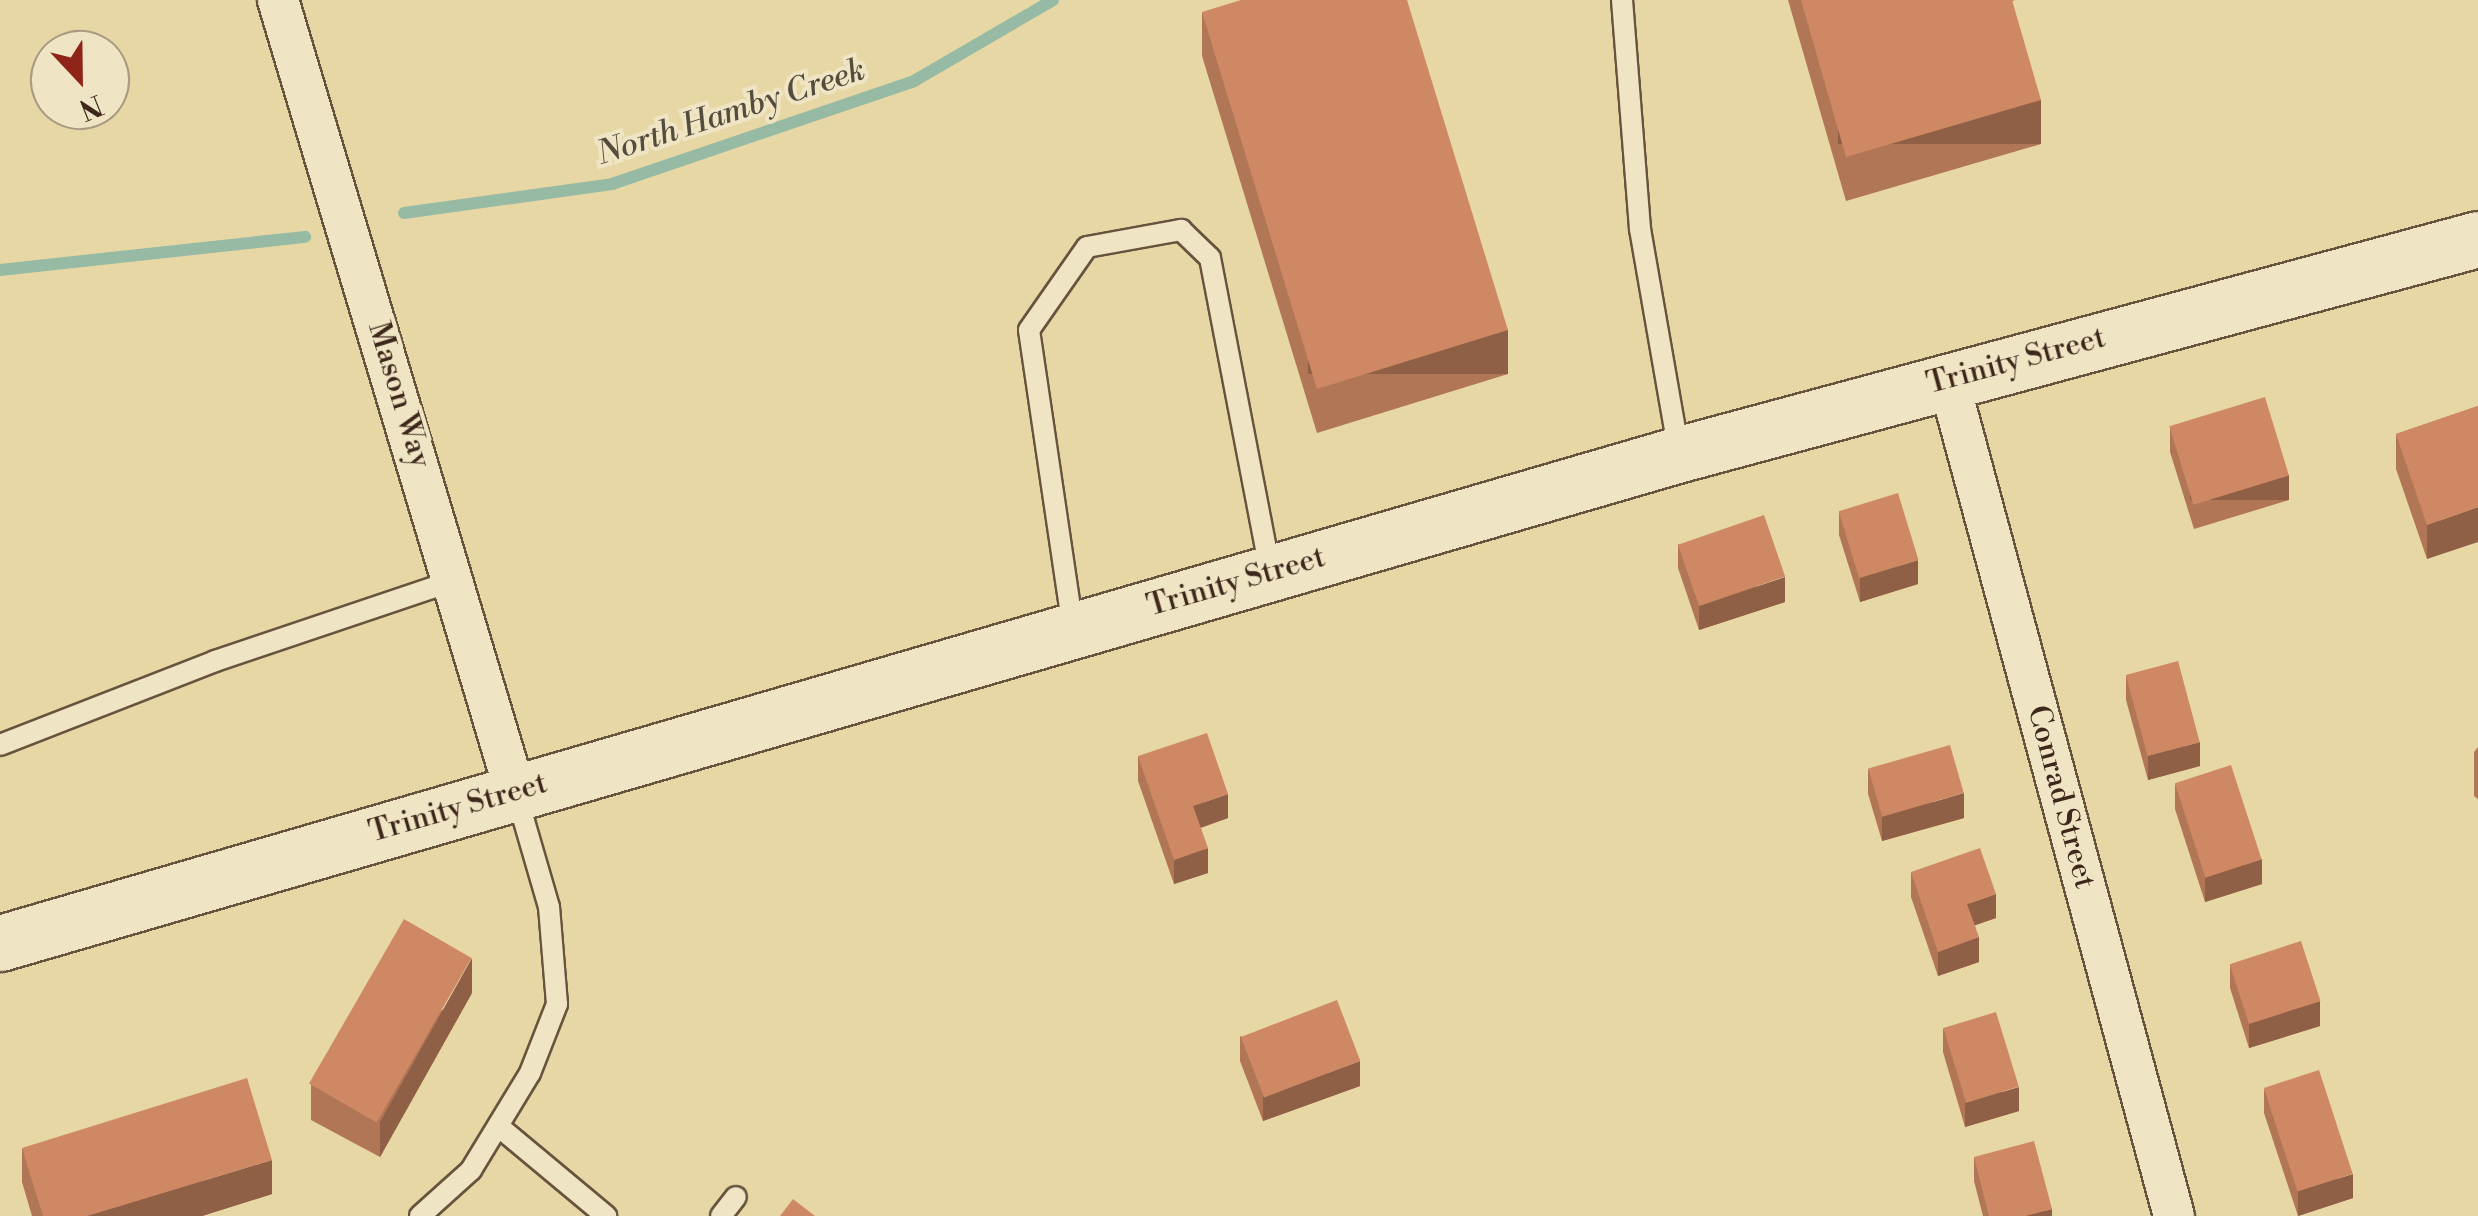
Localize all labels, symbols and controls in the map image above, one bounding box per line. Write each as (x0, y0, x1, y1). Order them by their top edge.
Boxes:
north arrow (30, 30, 130, 130)
water label: North Hamby Creek (592, 51, 870, 173)
text: N (74, 86, 108, 127)
street label: Mason Way (360, 318, 438, 472)
street label: Trinity Street (1923, 320, 2109, 402)
street label: Trinity Street (1143, 539, 1329, 625)
street label: Conrad Street (2019, 702, 2103, 892)
street label: Trinity Street (365, 765, 551, 851)

